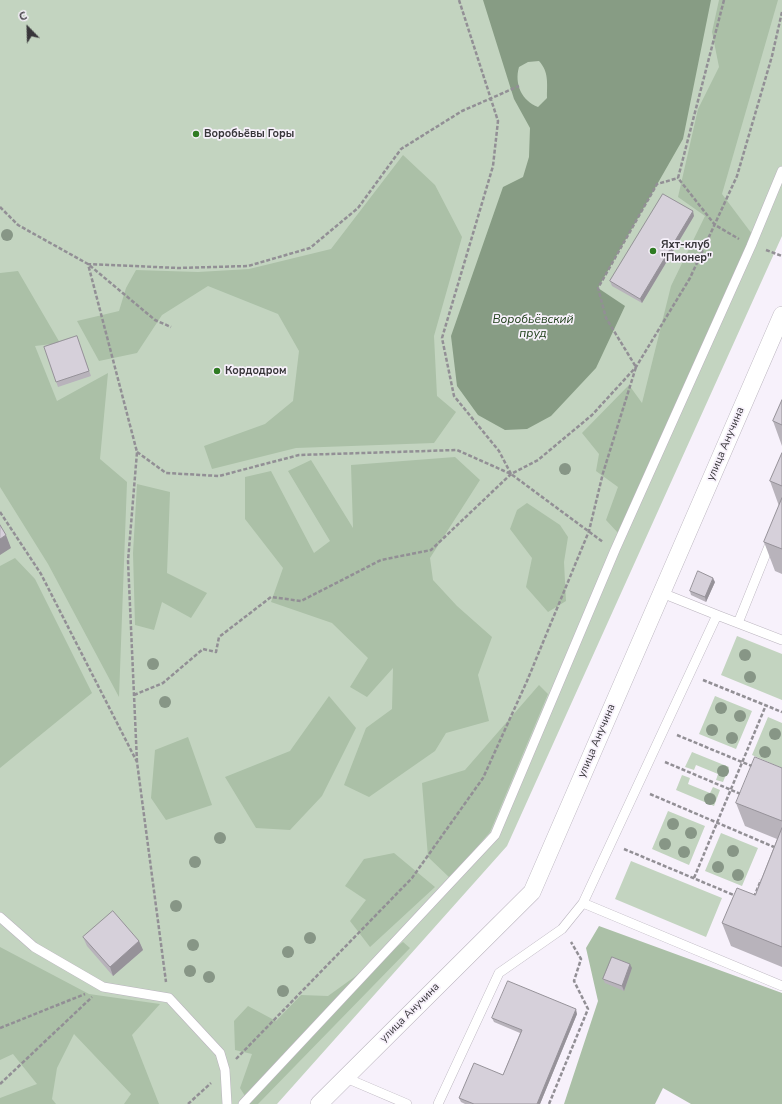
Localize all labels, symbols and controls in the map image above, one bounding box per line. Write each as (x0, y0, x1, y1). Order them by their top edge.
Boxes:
north arrow (8, 8, 48, 48)
text: С (17, 8, 29, 25)
place label: Воробьёвы Горы (204, 127, 294, 141)
marker: Воробьёвы Горы (191, 129, 201, 139)
place label: Яхт-клуб "Пионер" (661, 238, 712, 264)
marker: Яхт-клуб "Пионер" (648, 246, 658, 256)
water label: Воробьёвский пруд (492, 313, 574, 341)
place label: Кордодром (225, 364, 286, 378)
marker: Кордодром (212, 366, 222, 376)
street label: улица Анучина (705, 405, 747, 483)
street label: улица Анучина (576, 702, 618, 780)
street label: улица Анучина (378, 981, 442, 1045)

